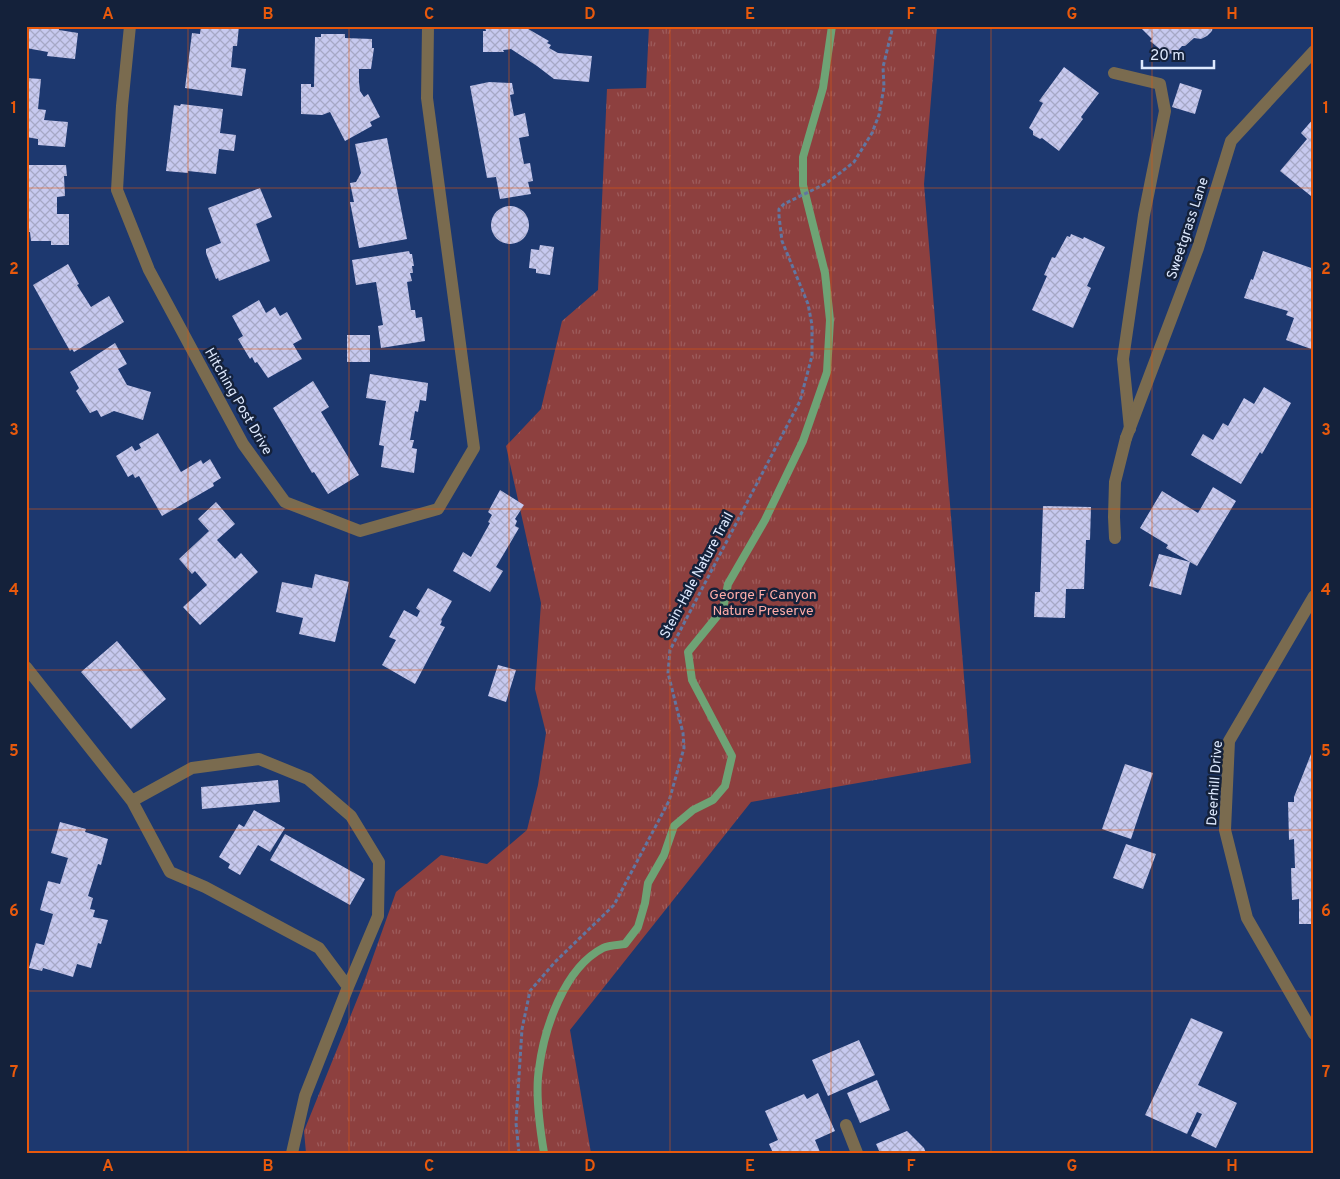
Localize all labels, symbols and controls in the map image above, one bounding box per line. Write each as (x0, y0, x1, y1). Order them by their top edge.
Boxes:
text: A (102, 5, 114, 25)
text: B (262, 5, 274, 25)
text: C (424, 5, 434, 25)
text: D (584, 5, 596, 25)
text: E (745, 5, 755, 25)
text: F (906, 5, 916, 25)
text: G (1067, 5, 1077, 25)
text: H (1226, 5, 1238, 25)
scale bar (1142, 38, 1215, 70)
text: 20 m (1150, 47, 1185, 66)
text: 1 (11, 99, 17, 119)
text: 1 (1323, 99, 1329, 119)
street label: Sweetgrass Lane (1164, 175, 1213, 282)
text: 2 (9, 260, 19, 280)
text: 2 (1321, 260, 1331, 280)
street label: Hitching Post Drive (200, 345, 275, 458)
text: 3 (9, 421, 19, 441)
text: 3 (1321, 421, 1331, 441)
street label: Stein-Hale Nature Trail (657, 510, 738, 642)
text: 4 (9, 581, 19, 601)
text: 4 (1321, 581, 1331, 601)
park label: George F Canyon Nature Preserve (709, 587, 817, 620)
street label: Deerhill Drive (1204, 740, 1227, 826)
text: 5 (9, 742, 19, 762)
text: 5 (1321, 742, 1331, 762)
text: 6 (9, 902, 19, 922)
text: 6 (1321, 902, 1331, 922)
text: 7 (10, 1063, 18, 1083)
text: 7 (1322, 1063, 1330, 1083)
text: A (102, 1157, 114, 1177)
text: B (262, 1157, 274, 1177)
text: C (424, 1157, 434, 1177)
text: D (584, 1157, 596, 1177)
text: E (745, 1157, 755, 1177)
text: F (906, 1157, 916, 1177)
text: G (1067, 1157, 1077, 1177)
text: H (1226, 1157, 1238, 1177)

